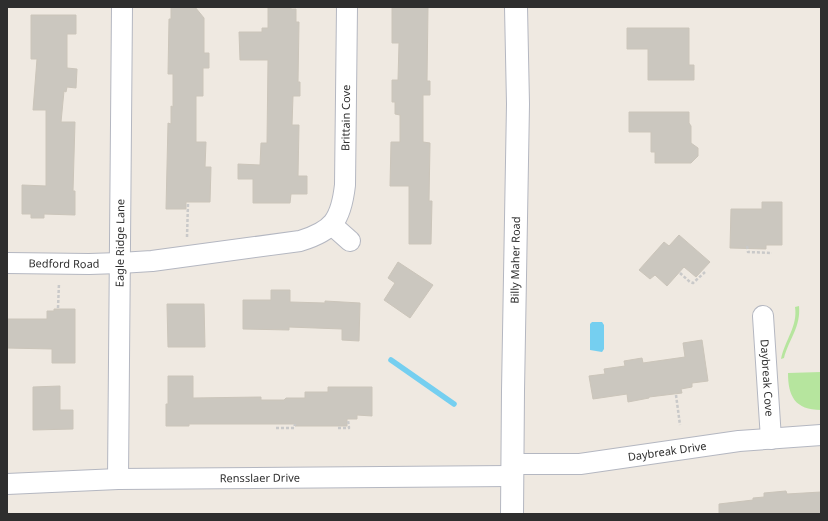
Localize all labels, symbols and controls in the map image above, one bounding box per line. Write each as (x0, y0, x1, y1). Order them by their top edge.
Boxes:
street label: Brittain Cove (337, 85, 353, 151)
street label: Eagle Ridge Lane (112, 199, 127, 287)
street label: Billy Maher Road (507, 216, 523, 304)
street label: Bedford Road (28, 255, 100, 271)
street label: Daybreak Cove (758, 339, 778, 417)
street label: Daybreak Drive (627, 438, 707, 464)
street label: Rensslaer Drive (220, 470, 300, 485)

